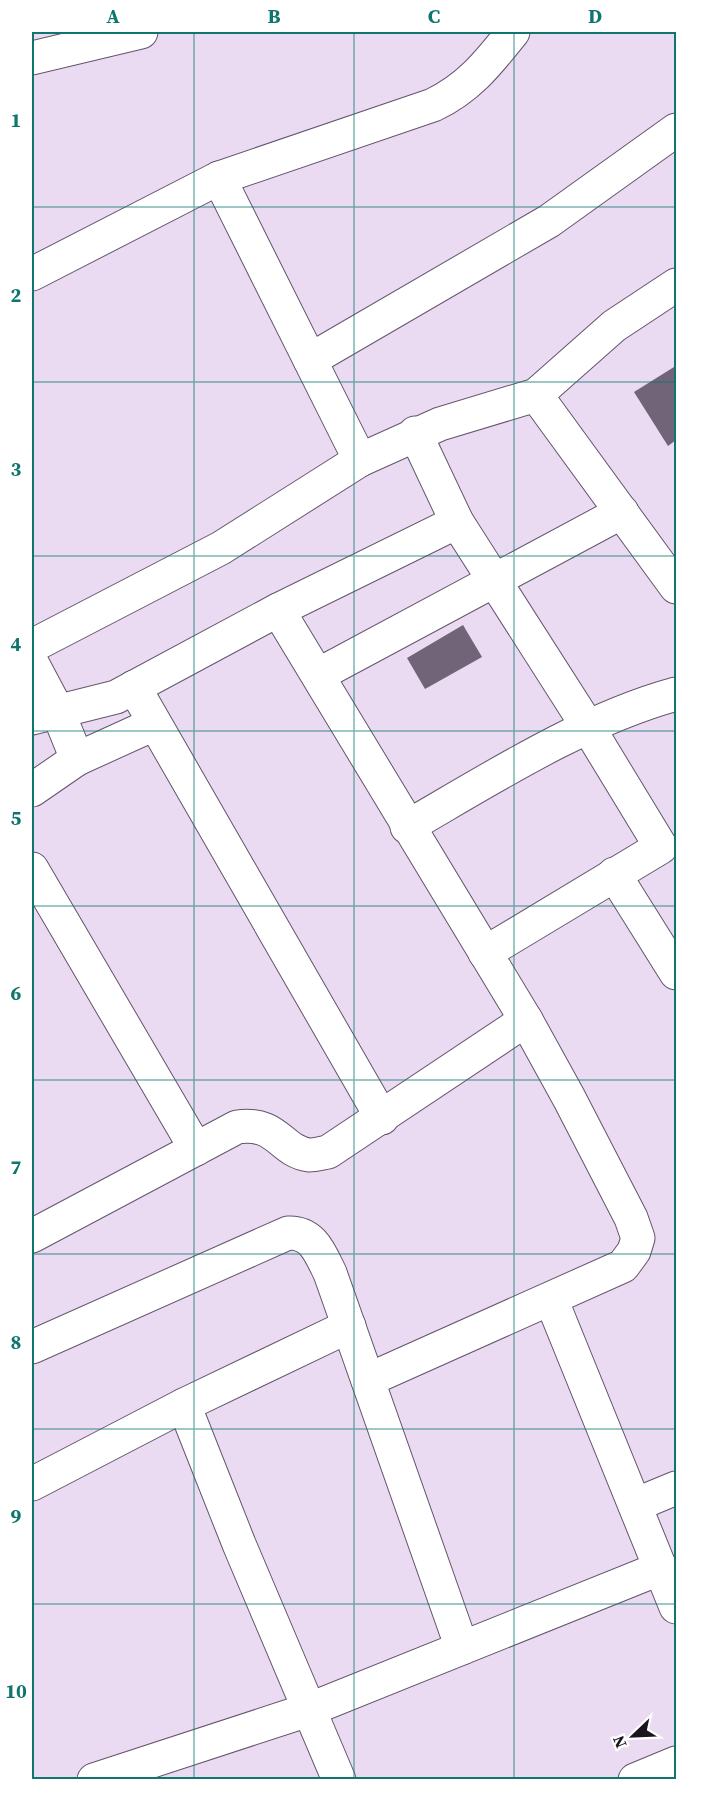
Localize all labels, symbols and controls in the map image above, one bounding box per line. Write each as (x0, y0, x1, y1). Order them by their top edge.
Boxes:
text: A (106, 2, 120, 30)
text: B (267, 2, 281, 30)
text: C (428, 2, 440, 30)
text: D (588, 2, 602, 30)
text: 1 (11, 106, 21, 134)
text: 2 (11, 281, 22, 309)
text: 3 (11, 455, 22, 483)
text: 4 (11, 630, 22, 658)
text: 5 (11, 804, 22, 832)
text: 6 (11, 979, 22, 1007)
text: 7 (11, 1153, 22, 1181)
text: 8 (11, 1328, 21, 1356)
text: 9 (11, 1502, 22, 1530)
text: 10 (5, 1677, 27, 1705)
north arrow (603, 1706, 663, 1766)
text: N (607, 1732, 632, 1752)

